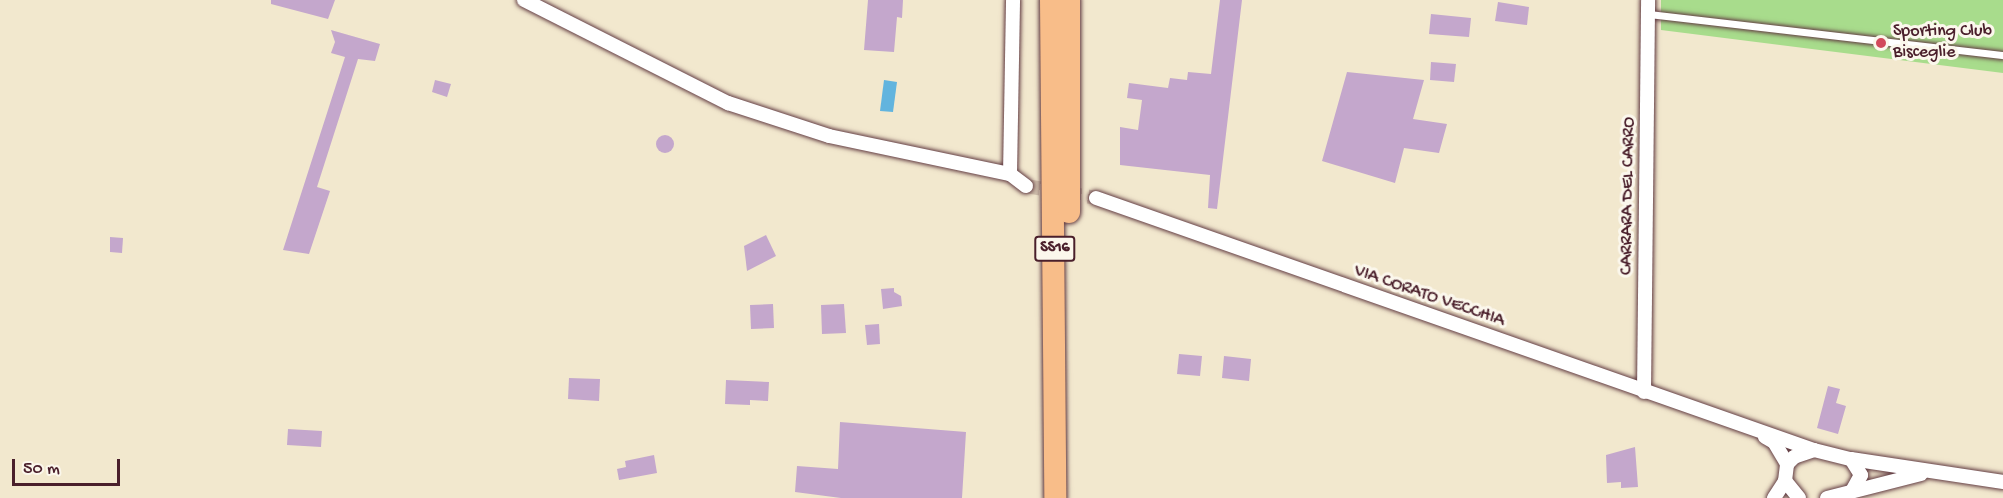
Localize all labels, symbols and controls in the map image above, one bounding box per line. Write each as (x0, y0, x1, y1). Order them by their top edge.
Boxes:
place label: Sporting Club Bisceglie (1893, 22, 1992, 64)
marker: Sporting Club Bisceglie (1874, 36, 1888, 50)
street label: CARRARA DEL CARRO (1617, 117, 1641, 275)
road number: SS16 (1034, 236, 1076, 262)
street label: VIA CORATO VECCHIA (1351, 261, 1507, 333)
scale bar (15, 447, 123, 485)
text: 50 m (23, 459, 60, 480)

